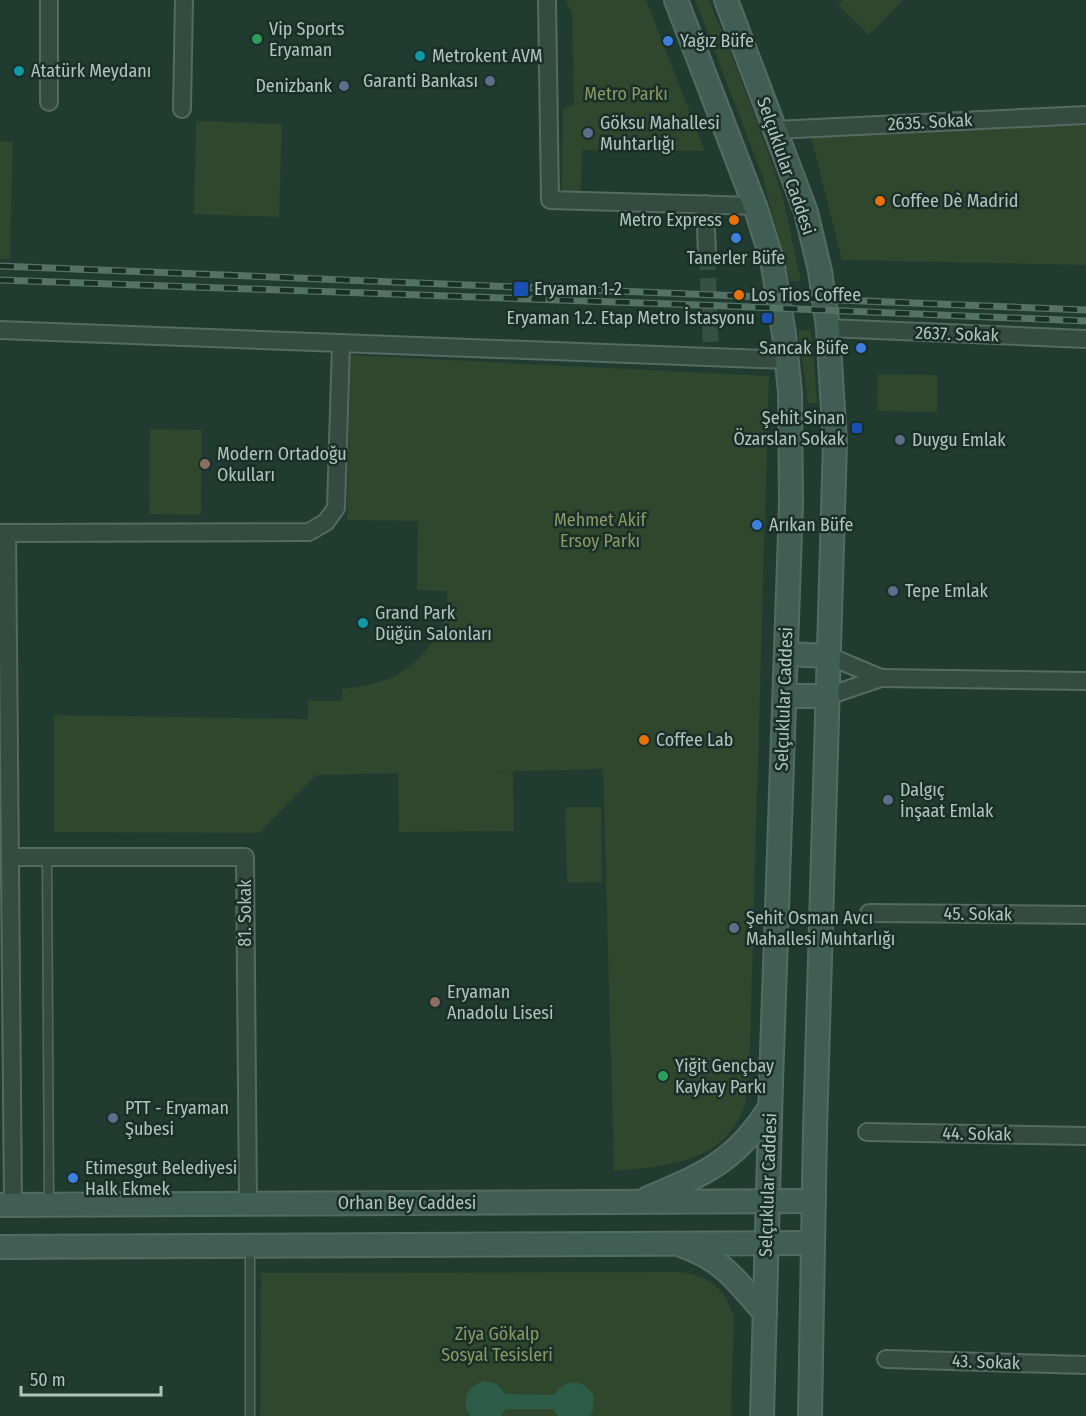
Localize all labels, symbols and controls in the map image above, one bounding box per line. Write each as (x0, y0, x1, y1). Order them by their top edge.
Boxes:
place label: Vip Sports Eryaman (269, 18, 345, 61)
place label: Yağız Büfe (680, 30, 754, 52)
marker: Vip Sports Eryaman (250, 32, 264, 46)
marker: Yağız Büfe (661, 34, 675, 48)
place label: Metrokent AVM (432, 45, 543, 67)
marker: Metrokent AVM (413, 49, 427, 63)
place label: Atatürk Meydanı (31, 60, 151, 82)
marker: Atatürk Meydanı (12, 64, 26, 78)
place label: Garanti Bankası (363, 70, 478, 92)
marker: Garanti Bankası (483, 74, 497, 88)
place label: Denizbank (255, 75, 333, 97)
marker: Denizbank (337, 79, 351, 93)
park label: Metro Parkı (584, 83, 668, 105)
street label: Selçuklular Caddesi (752, 94, 820, 238)
street label: 2635. Sokak (887, 109, 974, 135)
place label: Göksu Mahallesi Muhtarlığı (600, 112, 720, 155)
marker: Göksu Mahallesi Muhtarlığı (581, 126, 595, 140)
place label: Coffee Dè Madrid (892, 190, 1018, 212)
marker: Coffee Dè Madrid (873, 194, 887, 208)
place label: Metro Express (619, 209, 722, 231)
marker: Metro Express (727, 213, 741, 227)
marker: Tanerler Büfe (729, 231, 743, 245)
place label: Tanerler Büfe (687, 247, 785, 269)
place label: Eryaman 1-2 (534, 278, 622, 300)
marker: Eryaman 1-2 (512, 280, 530, 298)
place label: Los Tios Coffee (751, 284, 861, 306)
marker: Los Tios Coffee (732, 288, 746, 302)
place label: Eryaman 1.2. Etap Metro İstasyonu (506, 307, 755, 329)
marker: Eryaman 1.2. Etap Metro İstasyonu (760, 311, 774, 325)
street label: 2637. Sokak (915, 322, 1000, 346)
place label: Sancak Büfe (759, 337, 849, 359)
marker: Sancak Büfe (854, 341, 868, 355)
place label: Şehit Sinan Özarslan Sokak (734, 407, 846, 450)
marker: Şehit Sinan Özarslan Sokak (850, 421, 864, 435)
place label: Duygu Emlak (912, 429, 1006, 451)
marker: Duygu Emlak (893, 433, 907, 447)
place label: Modern Ortadoğu Okulları (217, 443, 347, 486)
marker: Modern Ortadoğu Okulları (198, 457, 212, 471)
park label: Mehmet Akif Ersoy Parkı (554, 509, 647, 552)
place label: Arıkan Büfe (769, 514, 854, 536)
marker: Arıkan Büfe (750, 518, 764, 532)
place label: Tepe Emlak (905, 580, 989, 602)
marker: Tepe Emlak (886, 584, 900, 598)
place label: Grand Park Düğün Salonları (375, 602, 492, 645)
marker: Grand Park Düğün Salonları (356, 616, 370, 630)
street label: Selçuklular Caddesi (770, 627, 798, 771)
place label: Coffee Lab (656, 729, 733, 751)
marker: Coffee Lab (637, 733, 651, 747)
place label: Dalgıç İnşaat Emlak (900, 779, 994, 822)
marker: Dalgıç İnşaat Emlak (881, 793, 895, 807)
street label: 81. Sokak (234, 879, 256, 947)
street label: 45. Sokak (944, 902, 1013, 926)
place label: Şehit Osman Avcı Mahallesi Muhtarlığı (746, 907, 895, 950)
marker: Şehit Osman Avcı Mahallesi Muhtarlığı (727, 921, 741, 935)
place label: Eryaman Anadolu Lisesi (447, 981, 554, 1024)
marker: Eryaman Anadolu Lisesi (428, 995, 442, 1009)
place label: Yiğit Gençbay Kaykay Parkı (675, 1055, 774, 1098)
marker: Yiğit Gençbay Kaykay Parkı (656, 1069, 670, 1083)
place label: PTT - Eryaman Şubesi (125, 1097, 229, 1140)
marker: PTT - Eryaman Şubesi (106, 1111, 120, 1125)
street label: Selçuklular Caddesi (754, 1113, 782, 1257)
street label: 44. Sokak (942, 1122, 1012, 1146)
place label: Etimesgut Belediyesi Halk Ekmek (85, 1157, 237, 1200)
marker: Etimesgut Belediyesi Halk Ekmek (66, 1171, 80, 1185)
street label: Orhan Bey Caddesi (338, 1192, 476, 1214)
park label: Ziya Gökalp Sosyal Tesisleri (441, 1323, 553, 1366)
street label: 43. Sokak (951, 1350, 1021, 1374)
scale bar (21, 1359, 160, 1397)
text: 50 m (30, 1369, 66, 1391)

